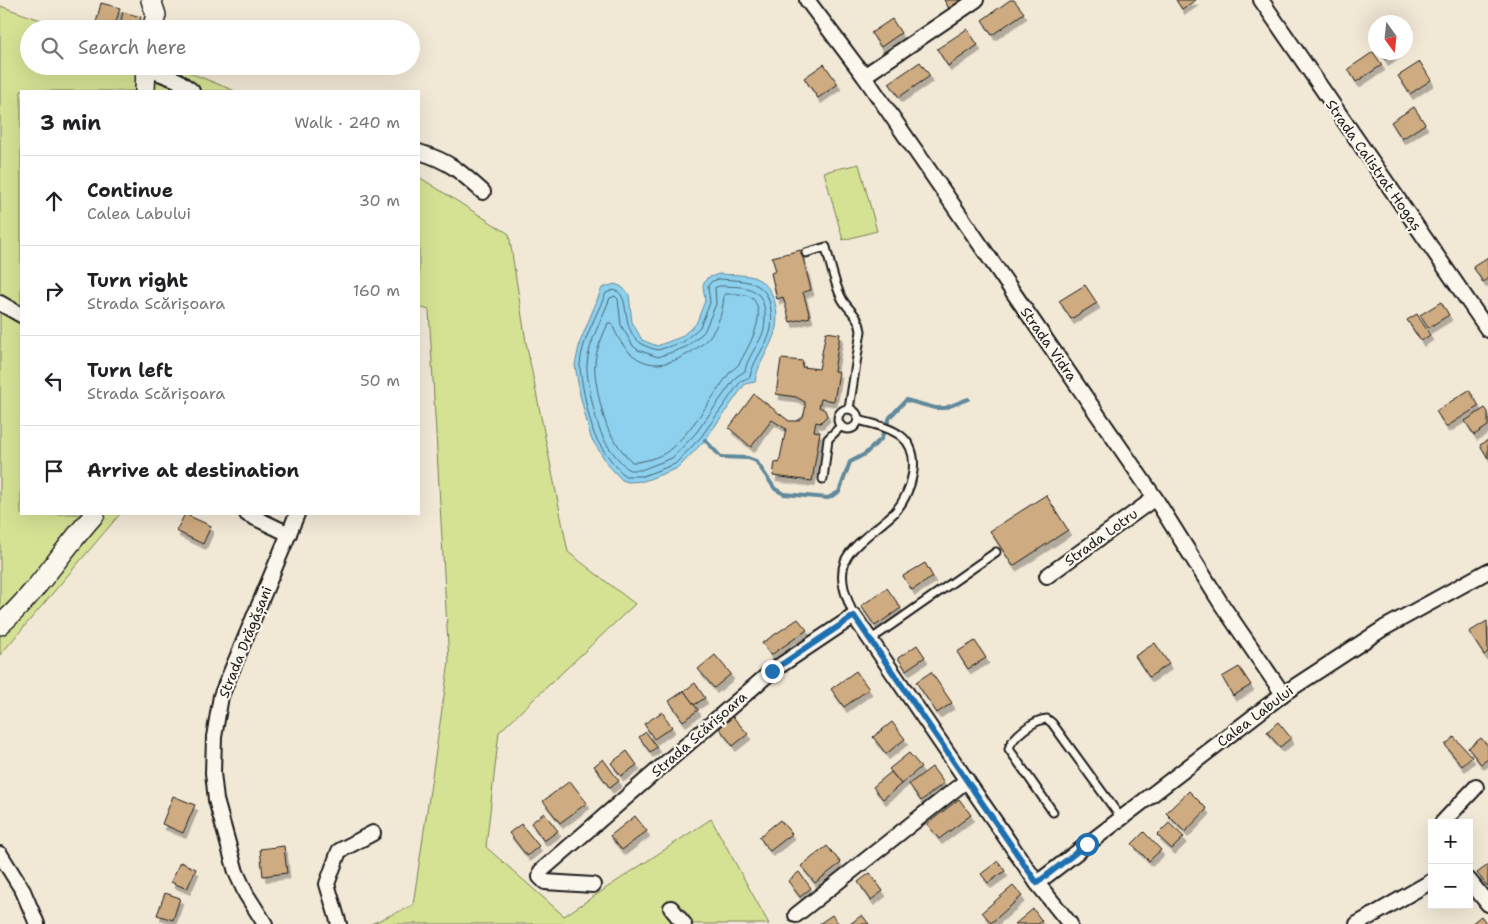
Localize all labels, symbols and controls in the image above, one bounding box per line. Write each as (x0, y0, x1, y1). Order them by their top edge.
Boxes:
north arrow (1368, 15, 1413, 60)
search box (20, 20, 420, 75)
icon: search (38, 34, 66, 62)
text: Search here (78, 35, 187, 60)
street label: Strada Calistrat Hogaș (1321, 96, 1426, 235)
text: 3 min (40, 109, 101, 137)
text: Walk · 240 m (294, 112, 400, 133)
text: Continue (87, 178, 173, 203)
icon: ahead (40, 187, 68, 215)
text: 30 m (359, 190, 400, 211)
text: Calea Labului (87, 203, 191, 224)
text: Turn right (87, 268, 188, 293)
icon: right (40, 277, 68, 305)
text: 160 m (353, 280, 400, 301)
text: Strada Scărișoara (87, 293, 225, 314)
street label: Strada Vidra (1017, 303, 1081, 385)
text: Turn left (87, 358, 173, 383)
icon: left (40, 367, 68, 395)
text: 50 m (360, 370, 400, 391)
text: Strada Scărișoara (87, 383, 225, 404)
icon: arrive (40, 457, 68, 485)
text: Arrive at destination (87, 458, 299, 483)
street label: Strada Lotru (1061, 504, 1141, 570)
street label: Strada Drăgășani (214, 584, 277, 701)
route end (761, 660, 784, 683)
street label: Calea Labului (1213, 681, 1297, 751)
street label: Strada Scărișoara (647, 687, 751, 781)
map controls (1428, 819, 1473, 909)
button: + (1428, 819, 1473, 864)
route start (1076, 833, 1099, 856)
button: − (1428, 864, 1473, 909)

